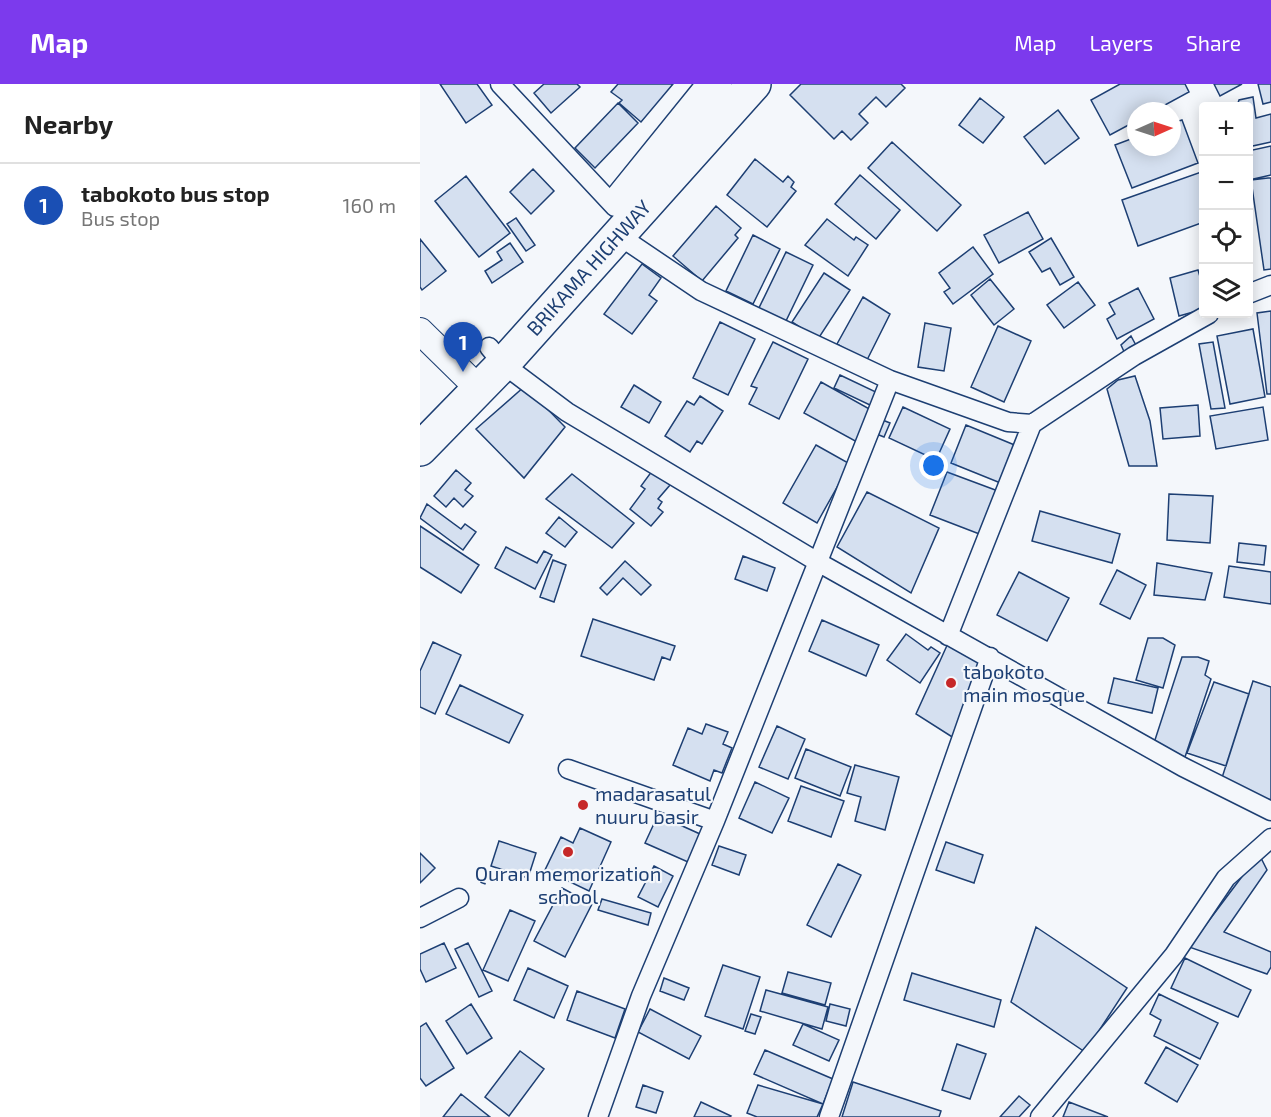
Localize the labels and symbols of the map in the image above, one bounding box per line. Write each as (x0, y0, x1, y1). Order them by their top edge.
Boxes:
north arrow (1127, 102, 1181, 156)
street label: BRIKAMA HIGHWAY (521, 194, 656, 340)
pin: 1 (444, 322, 483, 372)
your location (919, 451, 948, 480)
place label: tabokoto main mosque (963, 659, 1085, 706)
marker: tabokoto main mosque (944, 676, 958, 690)
place label: madarasatul nuuru basir (595, 781, 711, 828)
marker: madarasatul nuuru basir (576, 798, 590, 812)
marker: Quran memorization school (561, 845, 575, 859)
place label: Quran memorization school (475, 861, 661, 908)

